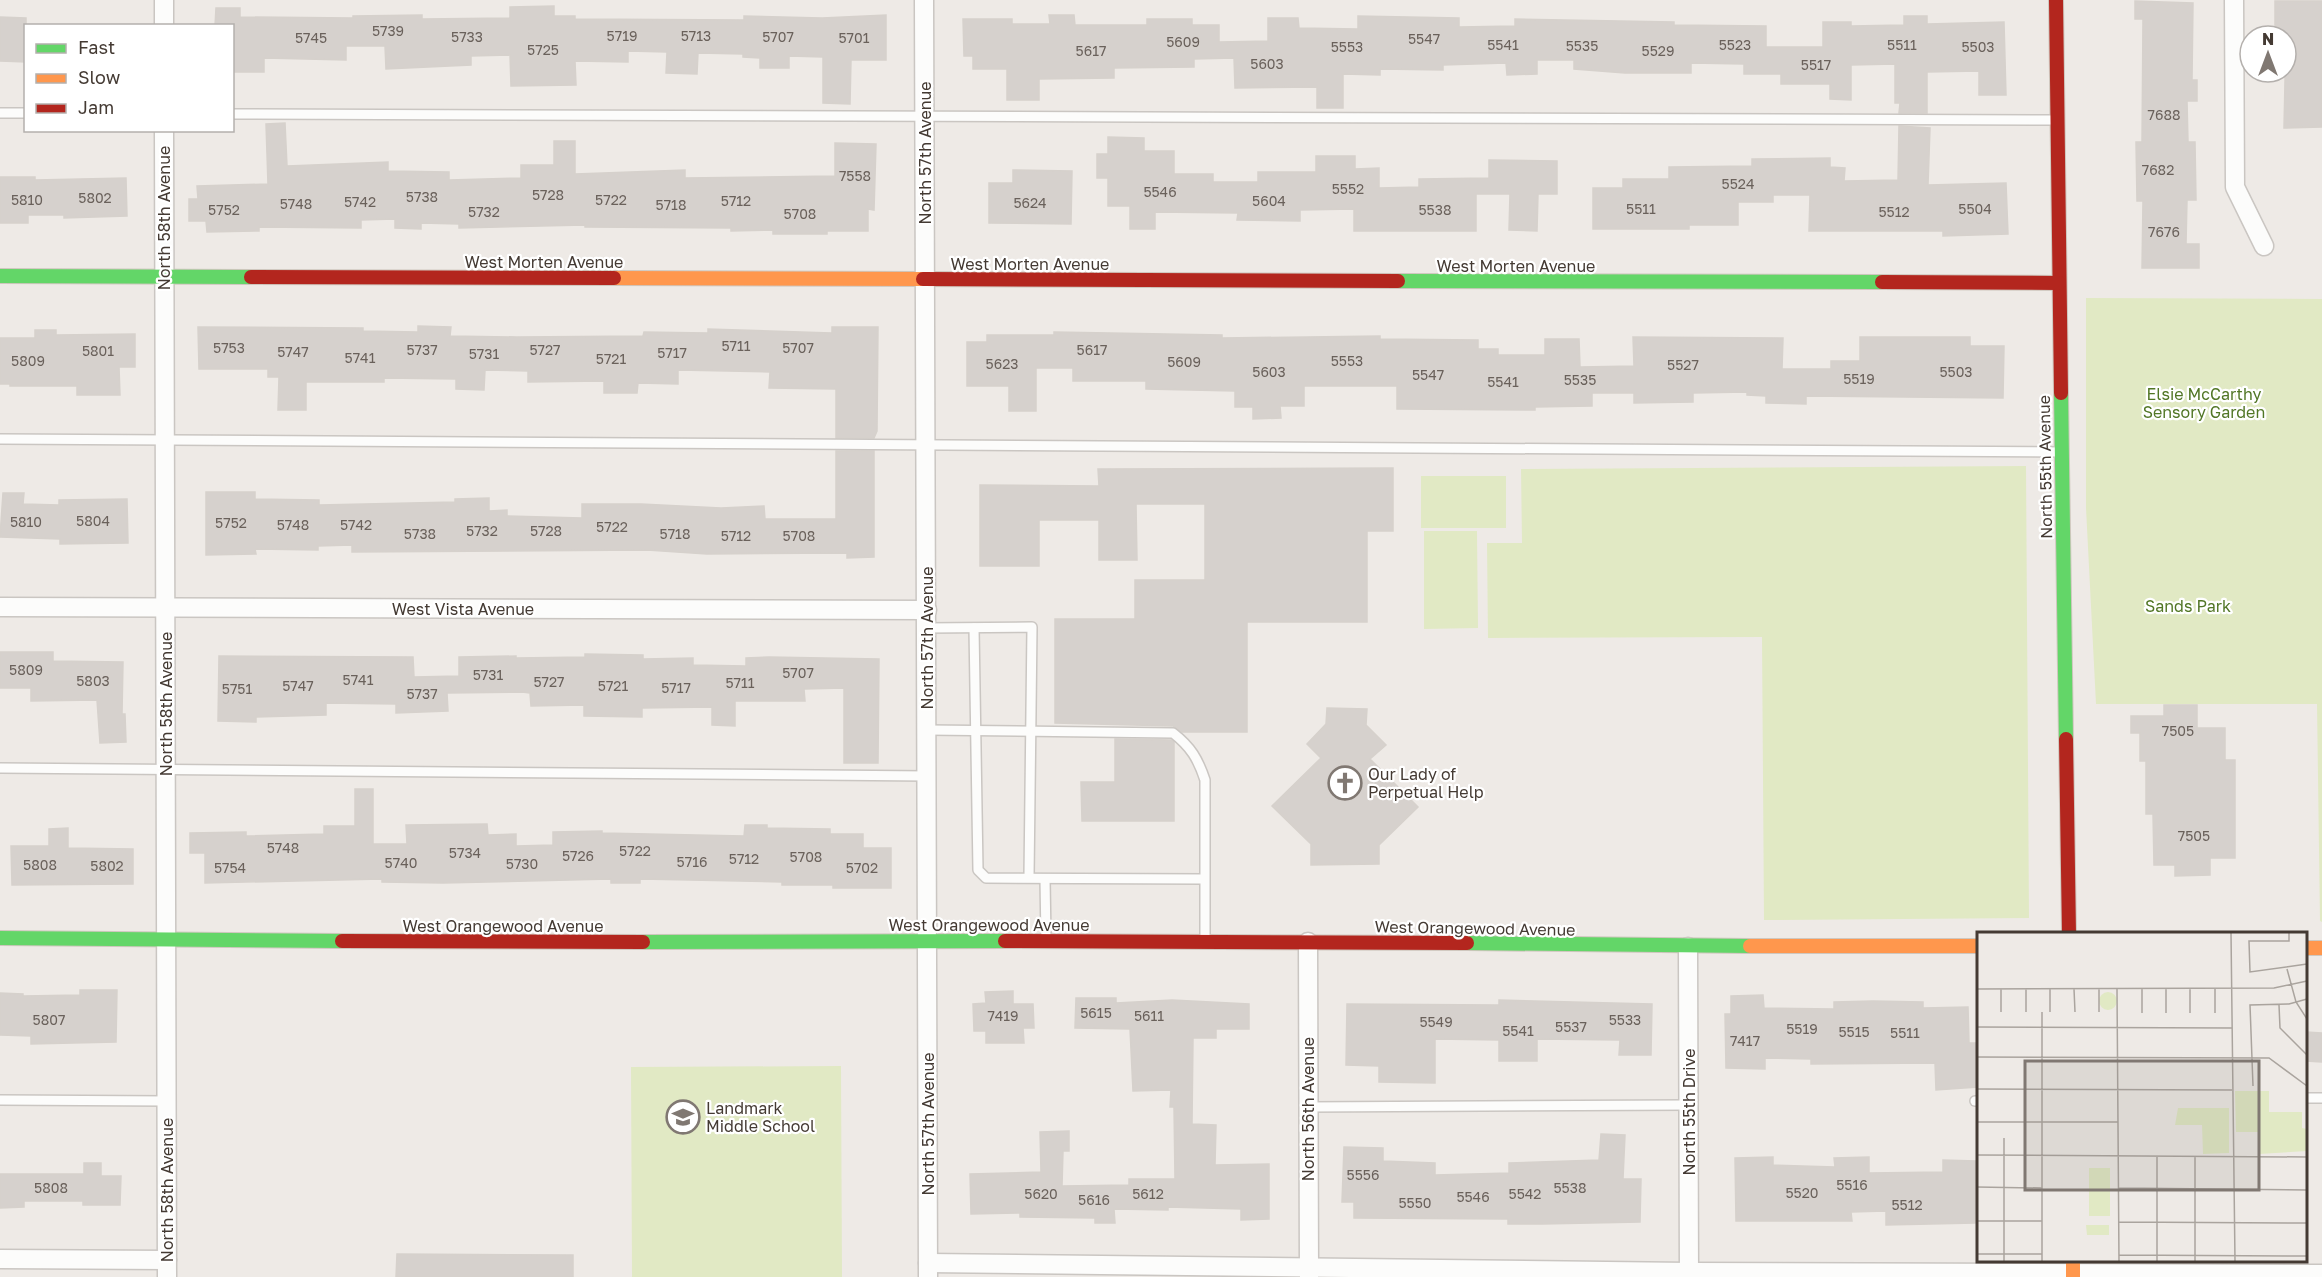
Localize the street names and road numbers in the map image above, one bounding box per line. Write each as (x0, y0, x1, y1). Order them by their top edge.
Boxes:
street label: North 57th Avenue (915, 81, 935, 225)
street label: North 58th Avenue (154, 146, 174, 290)
street label: West Morten Avenue (465, 252, 623, 272)
street label: West Morten Avenue (951, 254, 1109, 274)
street label: West Morten Avenue (1437, 256, 1595, 276)
street label: North 55th Avenue (2034, 395, 2056, 539)
street label: North 57th Avenue (917, 566, 937, 710)
street label: West Vista Avenue (392, 599, 534, 619)
street label: North 58th Avenue (156, 632, 176, 776)
street label: West Orangewood Avenue (889, 915, 1089, 935)
street label: West Orangewood Avenue (403, 916, 603, 936)
street label: West Orangewood Avenue (1374, 916, 1576, 940)
street label: North 56th Avenue (1298, 1037, 1318, 1181)
street label: North 55th Drive (1679, 1048, 1699, 1176)
street label: North 57th Avenue (918, 1052, 938, 1196)
street label: North 58th Avenue (157, 1118, 177, 1262)

